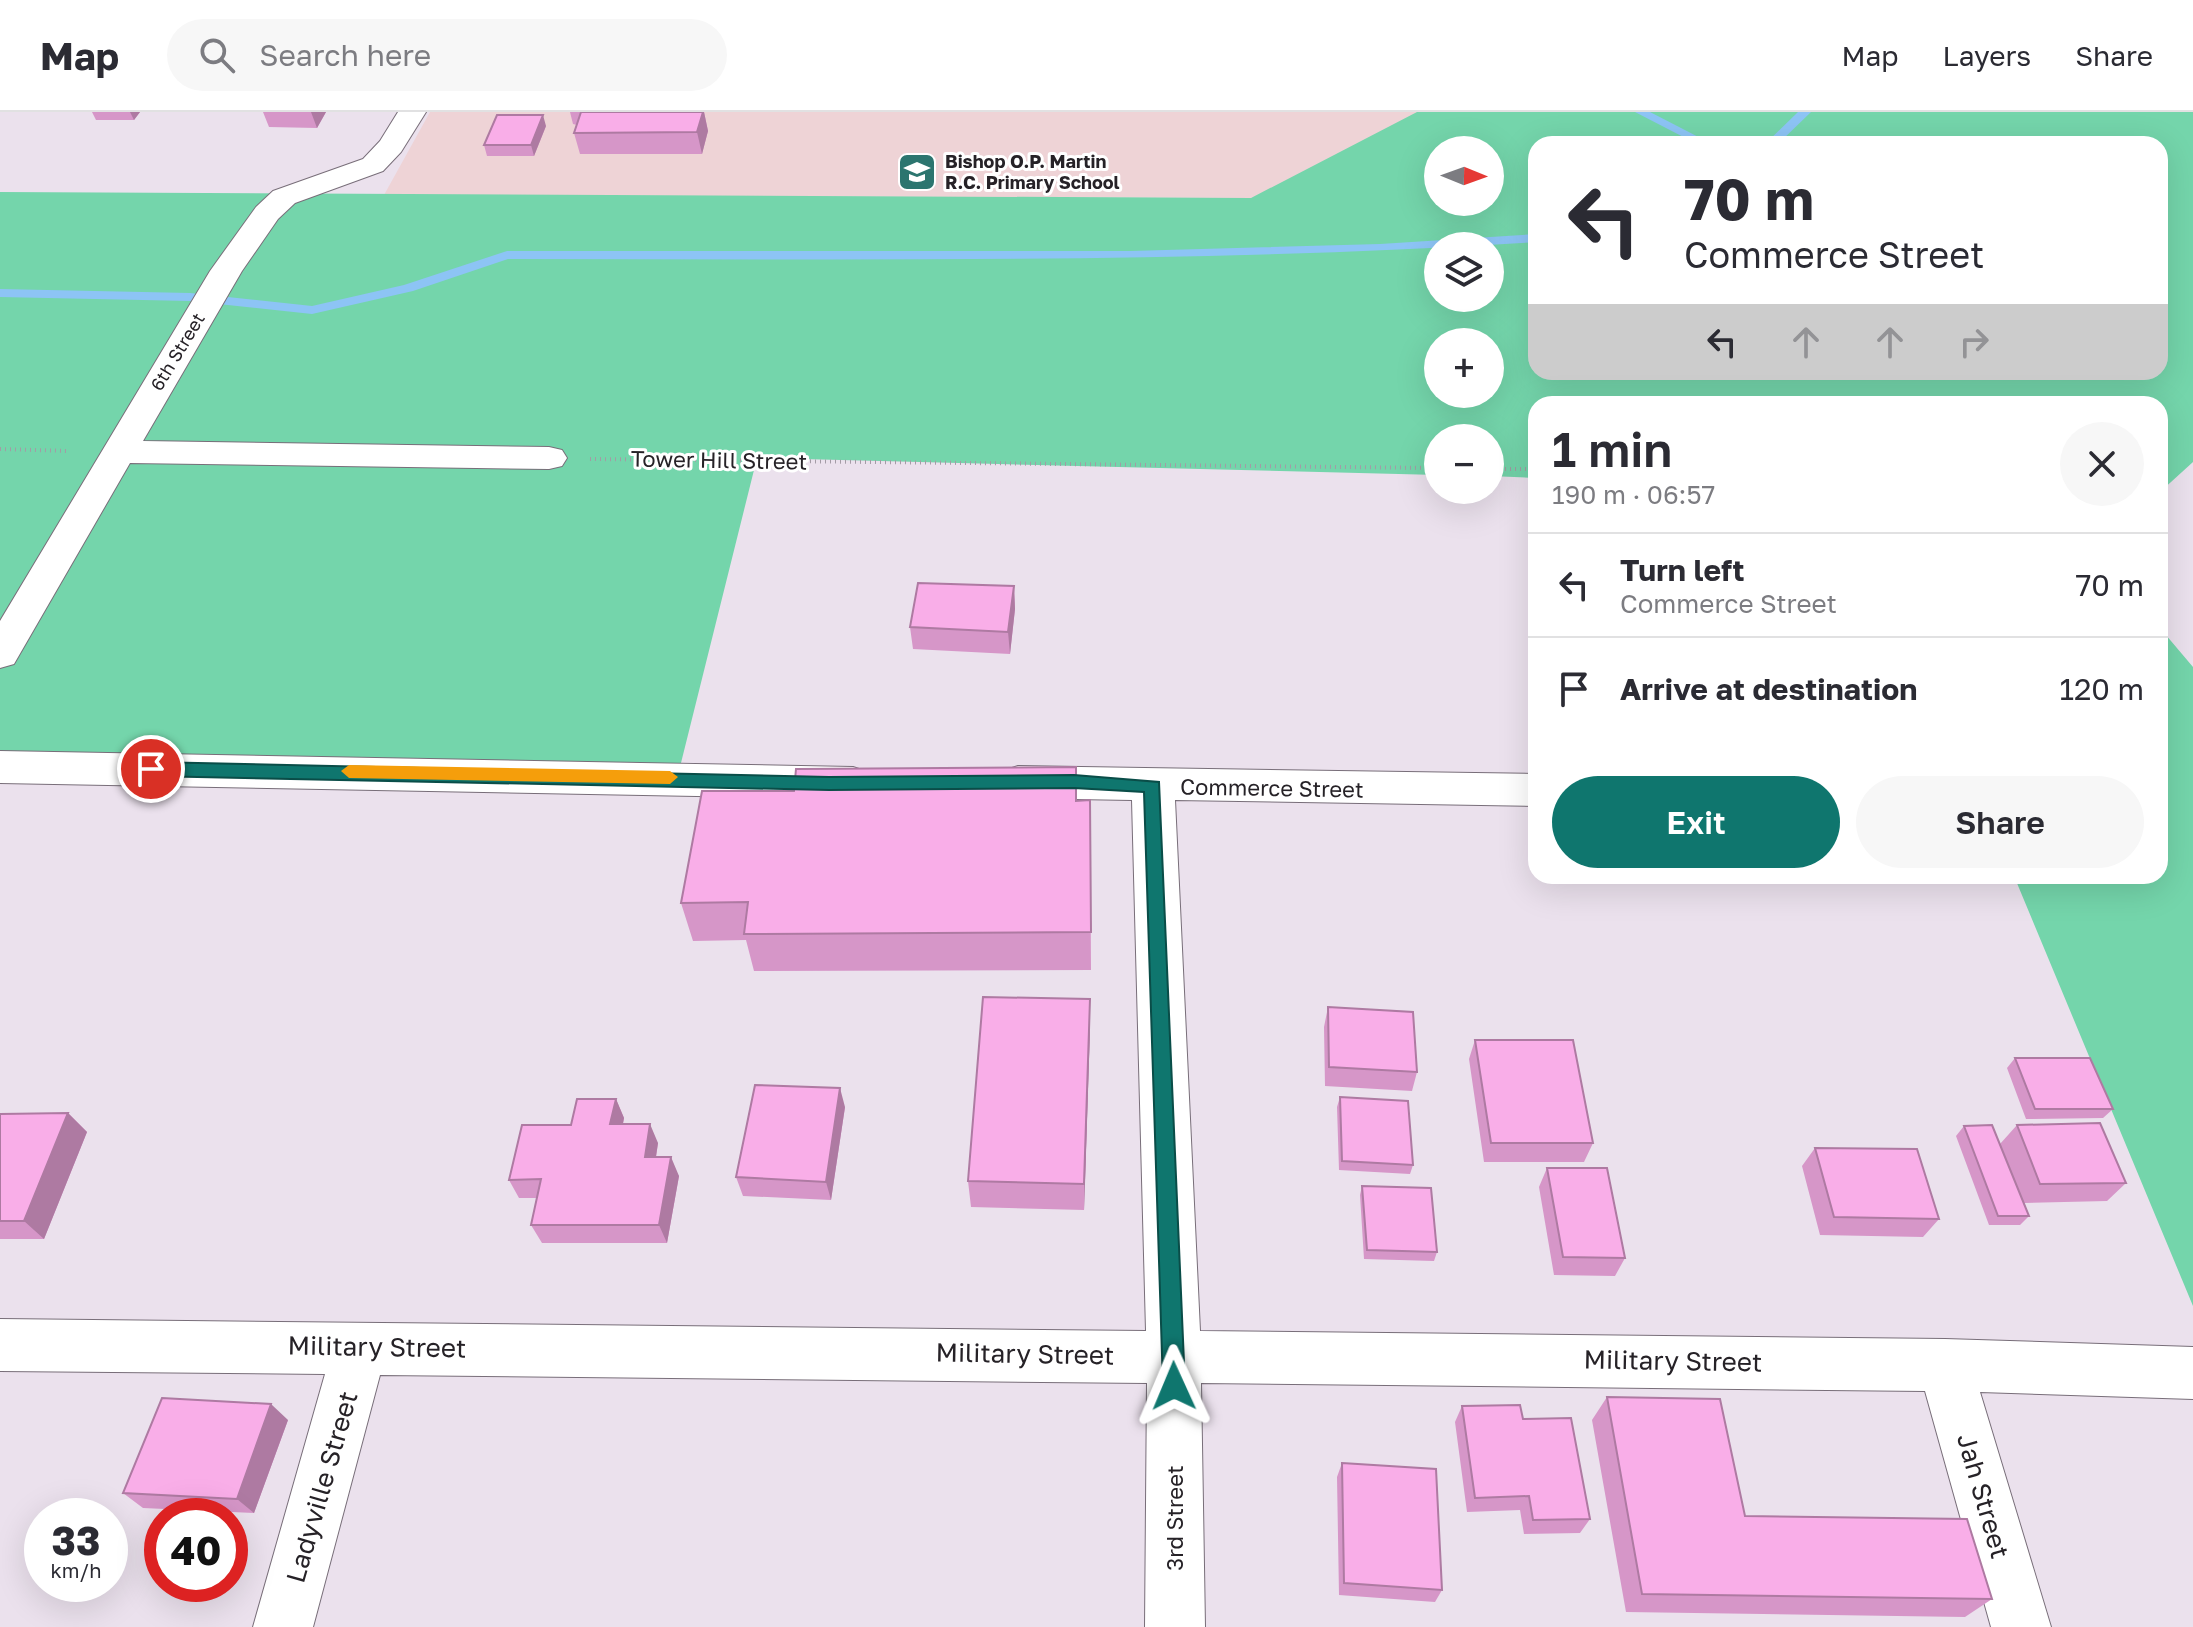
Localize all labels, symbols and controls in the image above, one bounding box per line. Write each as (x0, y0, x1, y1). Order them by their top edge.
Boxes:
search box (167, 19, 727, 91)
text: Map (40, 33, 119, 78)
icon: search (195, 33, 239, 77)
text: Search here (259, 37, 431, 73)
text: Map (1841, 39, 1899, 72)
text: Layers (1943, 39, 2031, 72)
text: Share (2075, 39, 2153, 72)
north arrow (1424, 136, 1504, 216)
map controls (1424, 136, 1504, 504)
place label: Bishop O.P. Martin R.C. Primary School (945, 150, 1120, 193)
school or university icon: Bishop O.P. Martin R.C. Primary School (896, 151, 938, 193)
text: 70 m (1684, 165, 1814, 232)
icon: left (1552, 168, 1656, 272)
button: layers (1424, 232, 1504, 312)
text: Commerce Street (1684, 233, 1984, 276)
street label: 6th Street (145, 309, 209, 394)
icon: left (1700, 320, 1744, 364)
icon: ahead (1784, 320, 1828, 364)
icon: ahead (1868, 320, 1912, 364)
icon: right (1952, 320, 1996, 364)
button: + (1424, 328, 1504, 408)
text: 1 min (1552, 420, 1672, 478)
button: close (2060, 422, 2144, 506)
button: − (1424, 424, 1504, 504)
street label: Tower Hill Street (631, 444, 807, 475)
text: 190 m · 06:57 (1552, 479, 1715, 510)
text: Turn left (1620, 552, 1745, 588)
icon: left (1552, 563, 1596, 607)
text: 70 m (2075, 567, 2144, 603)
text: Commerce Street (1620, 588, 1837, 619)
icon: arrive (1552, 667, 1596, 711)
text: Arrive at destination (1620, 671, 1917, 707)
text: 120 m (2059, 671, 2144, 707)
pin (117, 735, 185, 803)
icon: arrive (129, 747, 173, 791)
street label: Commerce Street (1180, 772, 1364, 803)
button: Exit (1552, 776, 1840, 868)
button: Share (1856, 776, 2144, 868)
street label: Military Street (287, 1329, 467, 1364)
street label: Military Street (935, 1336, 1115, 1371)
street label: Military Street (1583, 1343, 1763, 1378)
position arrow (1132, 1344, 1216, 1428)
street label: Ladyville Street (279, 1388, 364, 1586)
street label: Jah Street (1951, 1430, 2016, 1562)
street label: 3rd Street (1161, 1465, 1188, 1571)
speed limit sign: 40 (144, 1498, 248, 1602)
text: 33 (52, 1516, 100, 1564)
text: km/h (51, 1558, 101, 1582)

